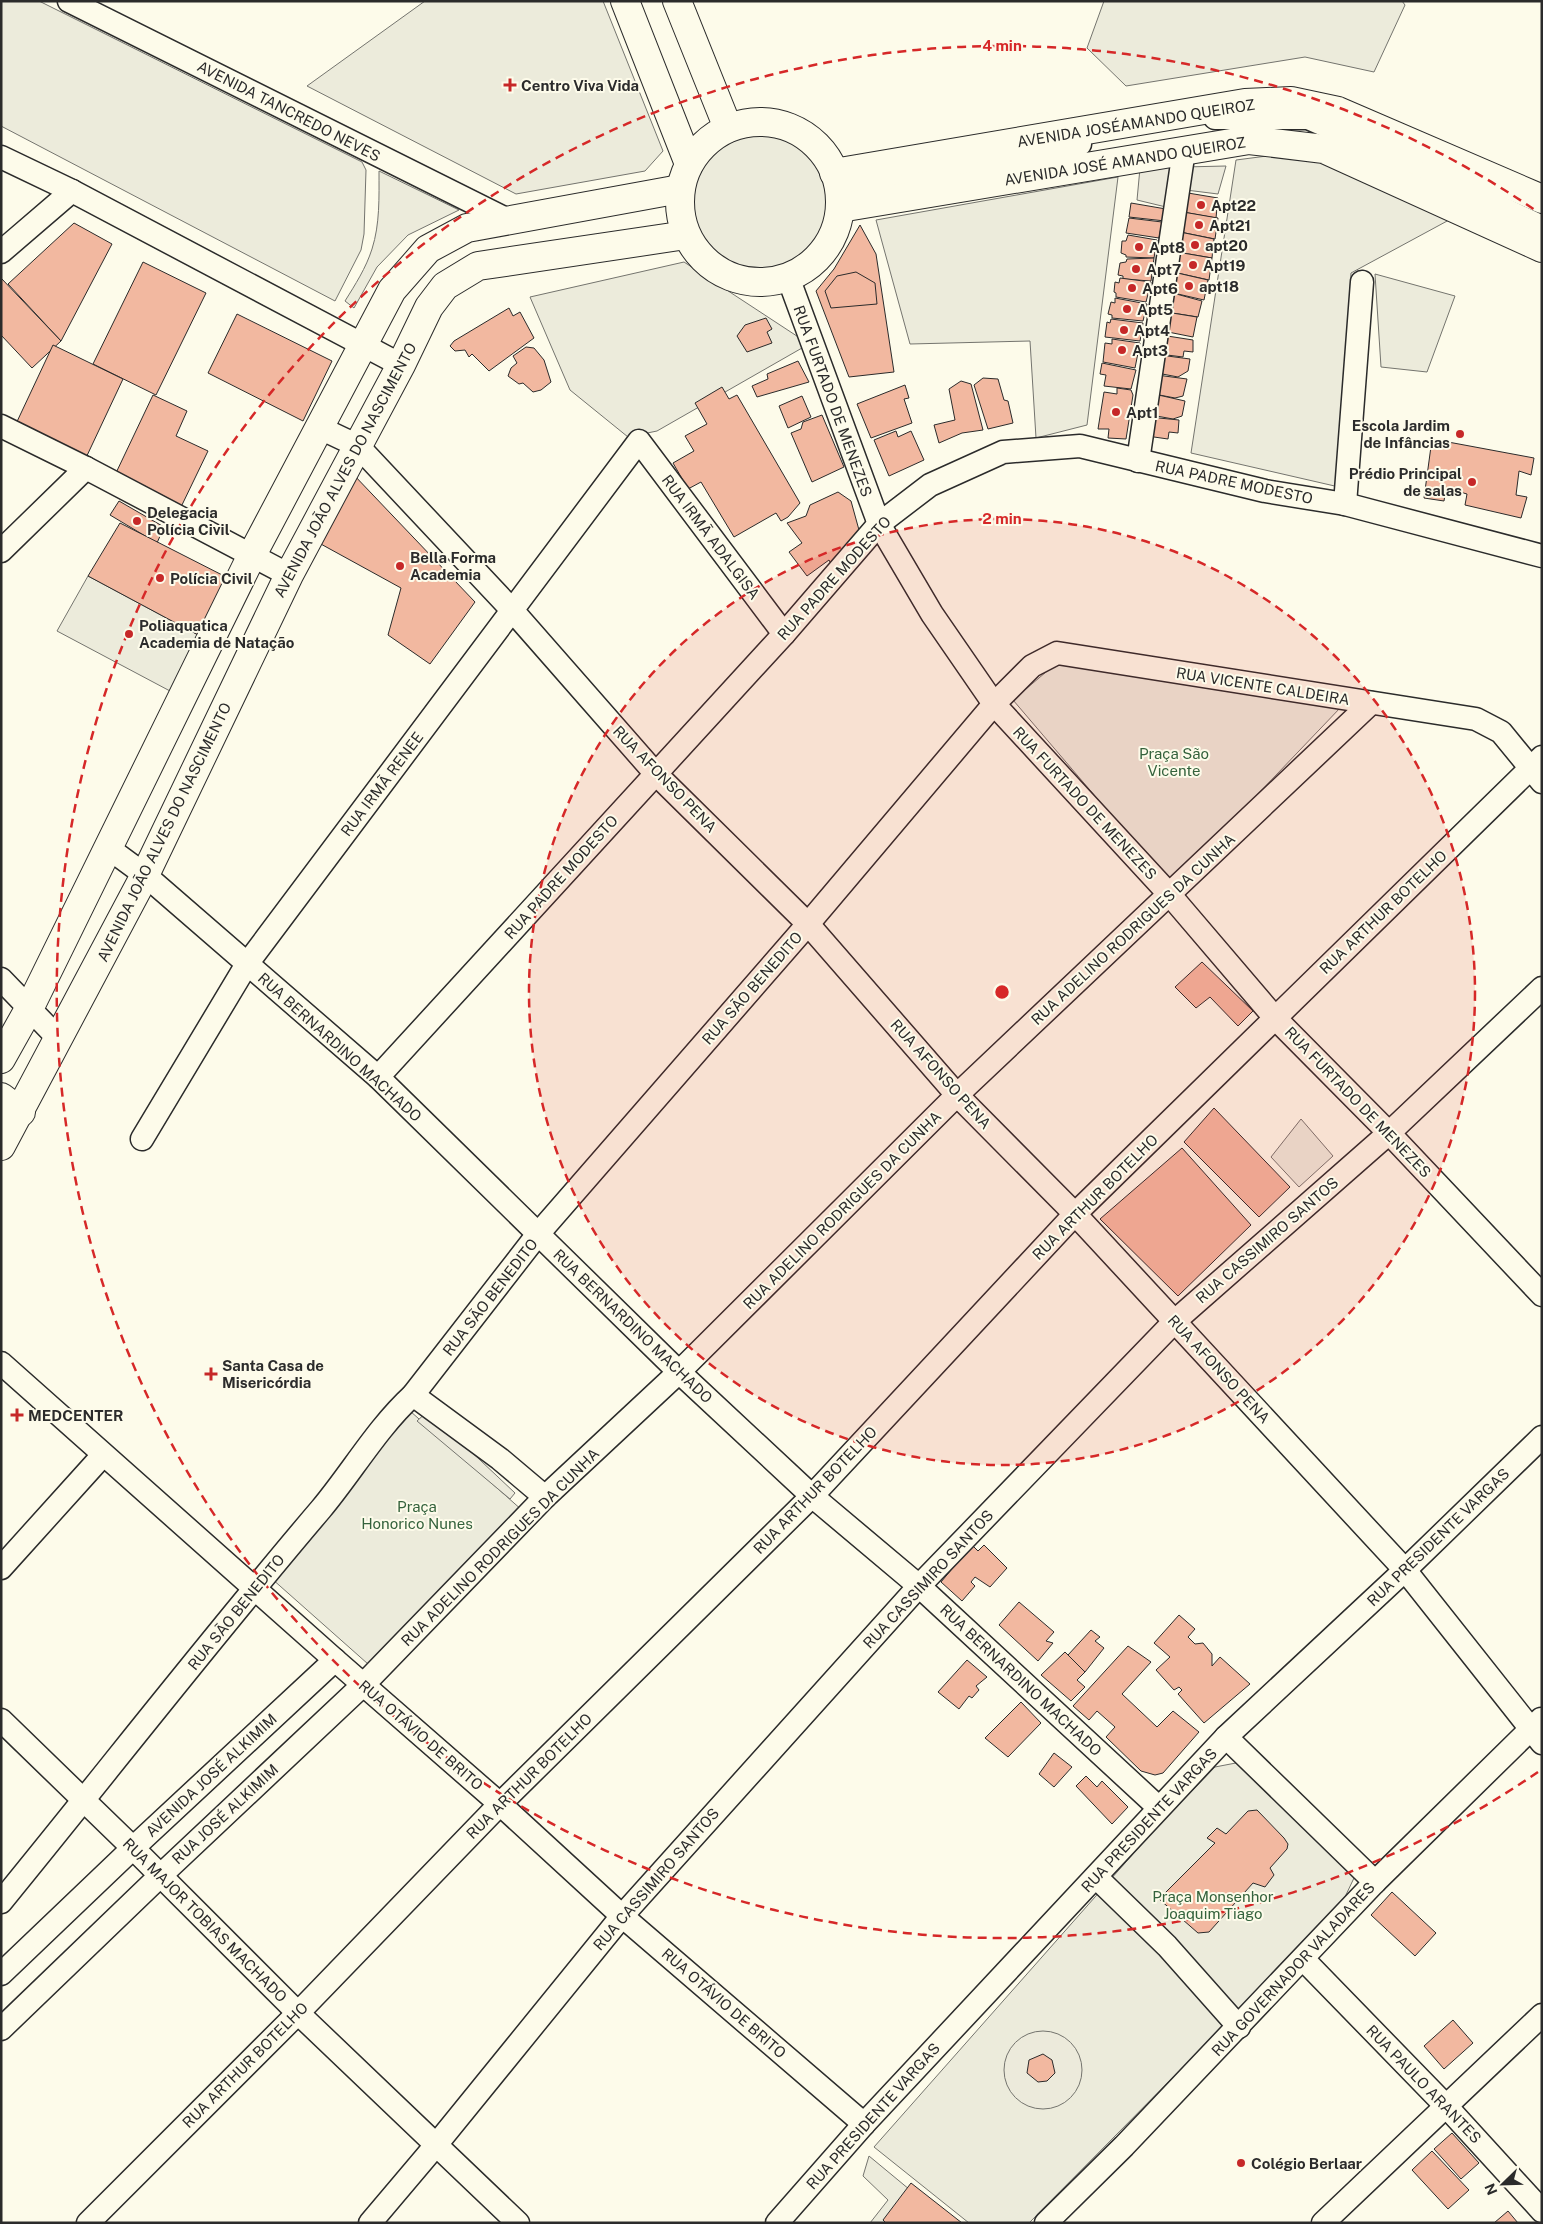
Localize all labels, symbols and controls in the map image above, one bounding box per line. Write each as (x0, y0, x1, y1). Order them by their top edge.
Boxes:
text: 4 min (982, 37, 1022, 54)
street label: AVENIDA TANCREDO NEVES (195, 57, 383, 165)
place label: Centro Viva Vida (521, 77, 639, 94)
marker: Centro Viva Vida (503, 78, 517, 92)
street label: AVENIDA JOSÉAMANDO QUEIROZ (1016, 96, 1256, 150)
street label: AVENIDA JOSÉ AMANDO QUEIROZ (1003, 133, 1247, 189)
place label: Apt22 (1211, 197, 1256, 214)
marker: Apt22 (1195, 199, 1207, 211)
place label: Apt21 (1209, 217, 1251, 234)
marker: Apt21 (1193, 219, 1205, 231)
place label: apt20 (1205, 237, 1248, 254)
place label: Apt8 (1149, 239, 1185, 256)
marker: apt20 (1189, 239, 1201, 251)
marker: Apt8 (1133, 241, 1145, 253)
place label: Apt19 (1203, 257, 1245, 274)
marker: Apt19 (1187, 259, 1199, 271)
place label: Apt7 (1146, 261, 1181, 278)
marker: Apt7 (1130, 263, 1142, 275)
place label: apt18 (1199, 278, 1239, 295)
place label: Apt6 (1142, 280, 1178, 297)
marker: apt18 (1183, 280, 1195, 292)
marker: Apt6 (1126, 282, 1138, 294)
place label: Apt5 (1137, 301, 1173, 318)
street label: RUA FURTADO DE MENEZES (790, 303, 876, 499)
marker: Apt5 (1121, 303, 1133, 315)
place label: Apt4 (1134, 322, 1170, 339)
marker: Apt4 (1118, 324, 1130, 336)
street label: AVENIDA JOÃO ALVES DO NASCIMENTO (270, 340, 420, 600)
place label: Apt3 (1132, 342, 1168, 359)
marker: Apt3 (1116, 344, 1128, 356)
place label: Apt1 (1126, 404, 1158, 421)
marker: Apt1 (1110, 406, 1122, 418)
place label: Escola Jardim de Infâncias (1352, 417, 1450, 451)
marker: Escola Jardim de Infâncias (1454, 428, 1466, 440)
street label: RUA PADRE MODESTO (1154, 457, 1314, 507)
place label: Prédio Principal de salas (1349, 465, 1462, 499)
street label: RUA IRMÃ ADALGISA (659, 471, 764, 603)
marker: Prédio Principal de salas (1466, 476, 1478, 488)
place label: Delegacia Polícia Civil (147, 504, 230, 538)
text: 2 min (982, 510, 1022, 527)
street label: RUA PADRE MODESTO (774, 513, 894, 643)
marker: Delegacia Polícia Civil (131, 515, 143, 527)
place label: Bella Forma Academia (410, 549, 496, 583)
marker: Bella Forma Academia (394, 560, 406, 572)
place label: Polícia Civil (170, 570, 253, 587)
marker: Polícia Civil (154, 572, 166, 584)
place label: Poliaquatica Academia de Natação (139, 617, 295, 651)
marker: Poliaquatica Academia de Natação (123, 628, 135, 640)
street label: RUA VICENTE CALDEIRA (1175, 664, 1351, 708)
street label: AVENIDA JOÃO ALVES DO NASCIMENTO (94, 700, 234, 964)
street label: RUA AFONSO PENA (610, 722, 720, 836)
street label: RUA FURTADO DE MENEZES (1010, 723, 1160, 883)
street label: RUA IRMÃ RENEE (337, 729, 427, 839)
park label: Praça São Vicente (1139, 745, 1209, 779)
street label: RUA PADRE MODESTO (501, 812, 621, 942)
street label: RUA ADELINO RODRIGUES DA CUNHA (1028, 830, 1239, 1028)
street label: RUA ARTHUR BOTELHO (1316, 847, 1450, 977)
street label: RUA SÃO BENEDITO (699, 928, 805, 1048)
street label: RUA BERNARDINO MACHADO (255, 969, 425, 1125)
centre of rings (993, 983, 1011, 1001)
street label: RUA AFONSO PENA (887, 1016, 995, 1133)
street label: RUA FURTADO DE MENEZES (1282, 1023, 1434, 1181)
street label: RUA ADELINO RODRIGUES DA CUNHA (740, 1107, 945, 1312)
street label: RUA ARTHUR BOTELHO (1029, 1131, 1161, 1263)
street label: RUA CASSIMIRO SANTOS (1192, 1174, 1342, 1306)
street label: RUA SÃO BENEDITO (439, 1235, 541, 1359)
street label: RUA BERNARDINO MACHADO (550, 1246, 716, 1406)
street label: RUA AFONSO PENA (1165, 1311, 1274, 1427)
place label: Santa Casa de Misericórdia (222, 1357, 324, 1391)
marker: Santa Casa de Misericórdia (204, 1367, 218, 1381)
place label: MEDCENTER (28, 1407, 123, 1424)
marker: MEDCENTER (10, 1408, 24, 1422)
street label: RUA ARTHUR BOTELHO (750, 1423, 880, 1557)
street label: RUA ADELINO RODRIGUES DA CUNHA (398, 1444, 603, 1649)
street label: RUA PRESIDENTE VARGAS (1364, 1465, 1512, 1609)
park label: Praça Honorico Nunes (361, 1498, 473, 1532)
street label: RUA CASSIMIRO SANTOS (859, 1506, 997, 1652)
street label: RUA SÃO BENEDITO (184, 1551, 288, 1673)
street label: RUA BERNARDINO MACHADO (937, 1601, 1105, 1759)
street label: RUA OTÁVIO DE BRITO (356, 1677, 486, 1793)
street label: AVENIDA JOSÉ ALKIMIM (142, 1710, 280, 1840)
street label: RUA ARTHUR BOTELHO (463, 1710, 595, 1842)
street label: RUA PRESIDENTE VARGAS (1078, 1744, 1220, 1896)
street label: RUA JOSÉ ALKIMIM (169, 1761, 281, 1867)
street label: RUA CASSIMIRO SANTOS (590, 1804, 722, 1954)
street label: RUA MAJOR TOBIAS MACHADO (120, 1835, 290, 2005)
street label: RUA GOVERNADOR VALADARES (1208, 1879, 1378, 2059)
park label: Praça Monsenhor Joaquim Tiago (1152, 1888, 1274, 1922)
street label: RUA OTÁVIO DE BRITO (659, 1945, 789, 2061)
street label: RUA ARTHUR BOTELHO (179, 1999, 311, 2131)
street label: RUA PAULO ARANTES (1363, 2021, 1485, 2147)
street label: RUA PRESIDENTE VARGAS (803, 2039, 943, 2193)
place label: Colégio Berlaar (1251, 2155, 1362, 2172)
marker: Colégio Berlaar (1235, 2157, 1247, 2169)
north arrow (1478, 2159, 1528, 2209)
text: N (1482, 2181, 1501, 2197)

